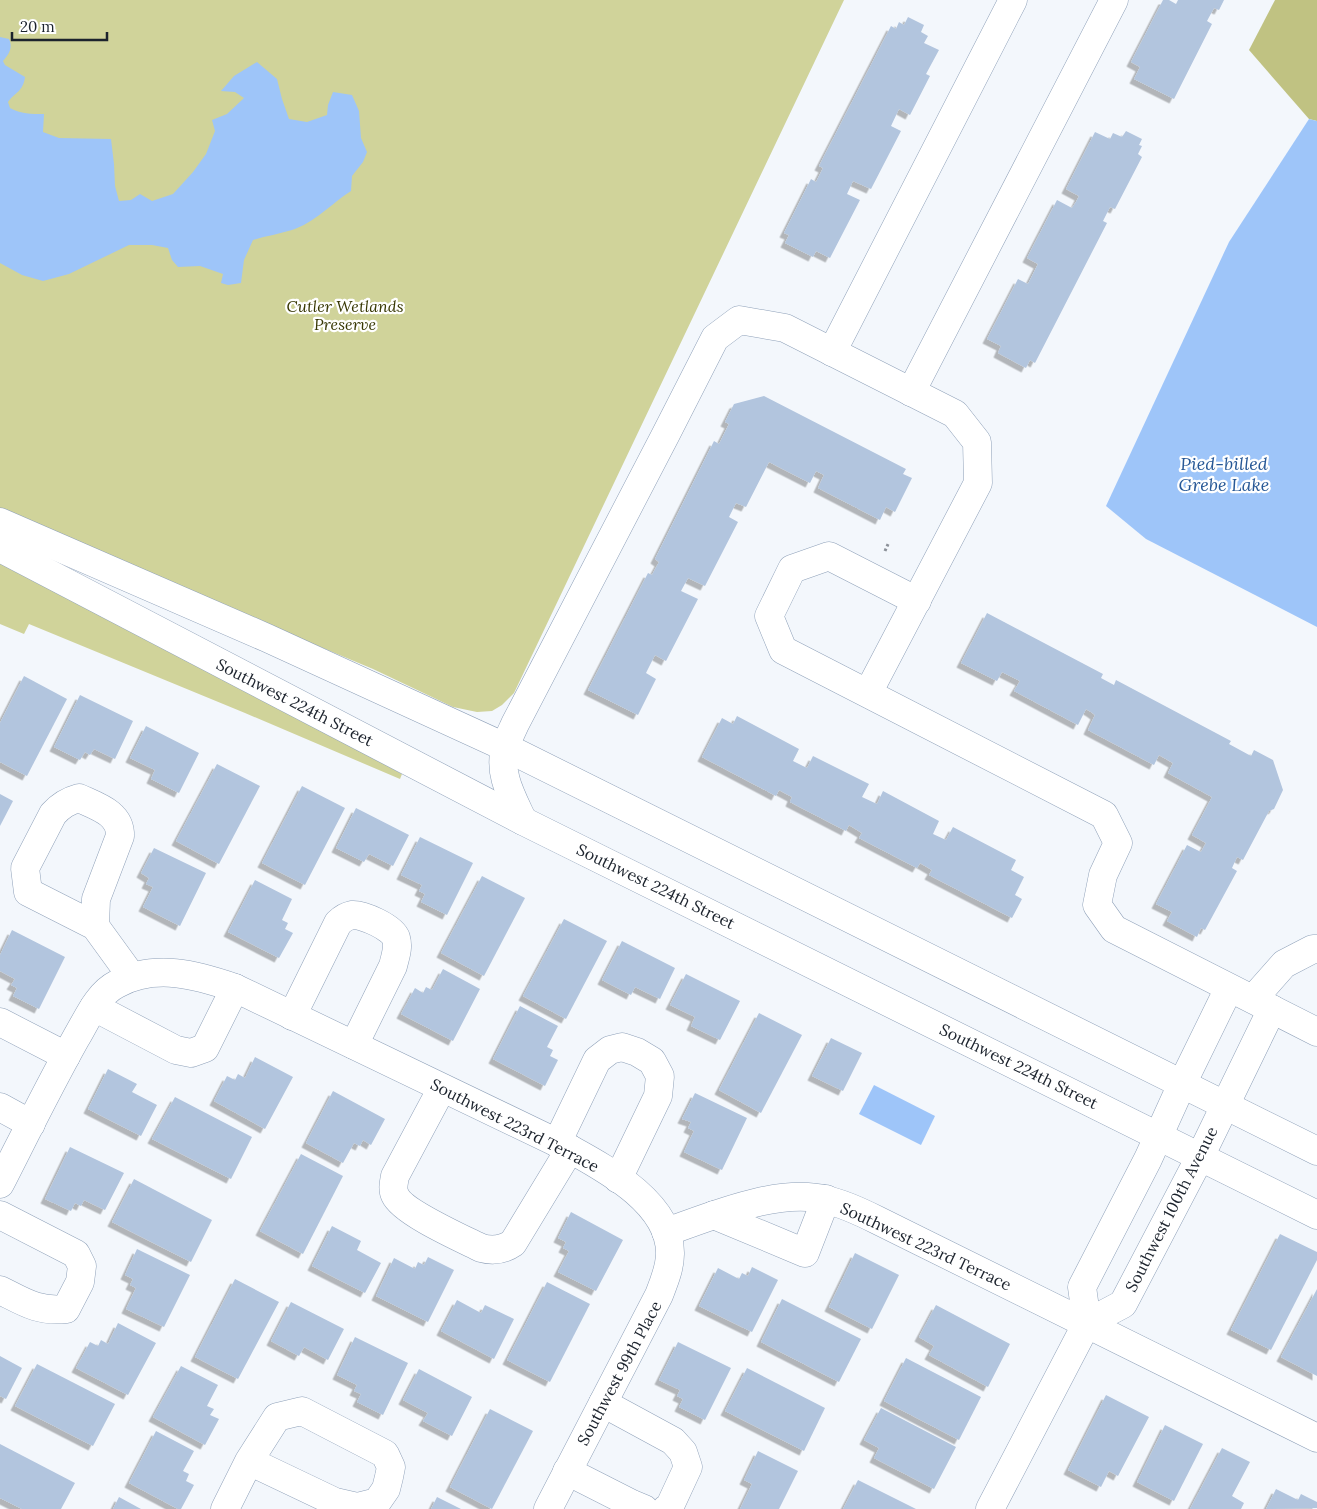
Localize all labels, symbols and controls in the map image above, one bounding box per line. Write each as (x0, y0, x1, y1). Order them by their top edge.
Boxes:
scale bar (12, 10, 108, 42)
text: 20 m (20, 17, 55, 36)
park label: Cutler Wetlands Preserve (286, 296, 404, 334)
water label: Pied-billed Grebe Lake (1179, 452, 1269, 496)
street label: Southwest 224th Street (213, 654, 378, 751)
street label: Southwest 224th Street (574, 839, 739, 933)
street label: Southwest 224th Street (937, 1019, 1102, 1113)
street label: Southwest 223rd Terrace (427, 1074, 603, 1176)
street label: Southwest 100th Avenue (1121, 1123, 1222, 1295)
street label: Southwest 223rd Terrace (837, 1198, 1015, 1295)
street label: Southwest 99th Place (572, 1297, 666, 1449)

